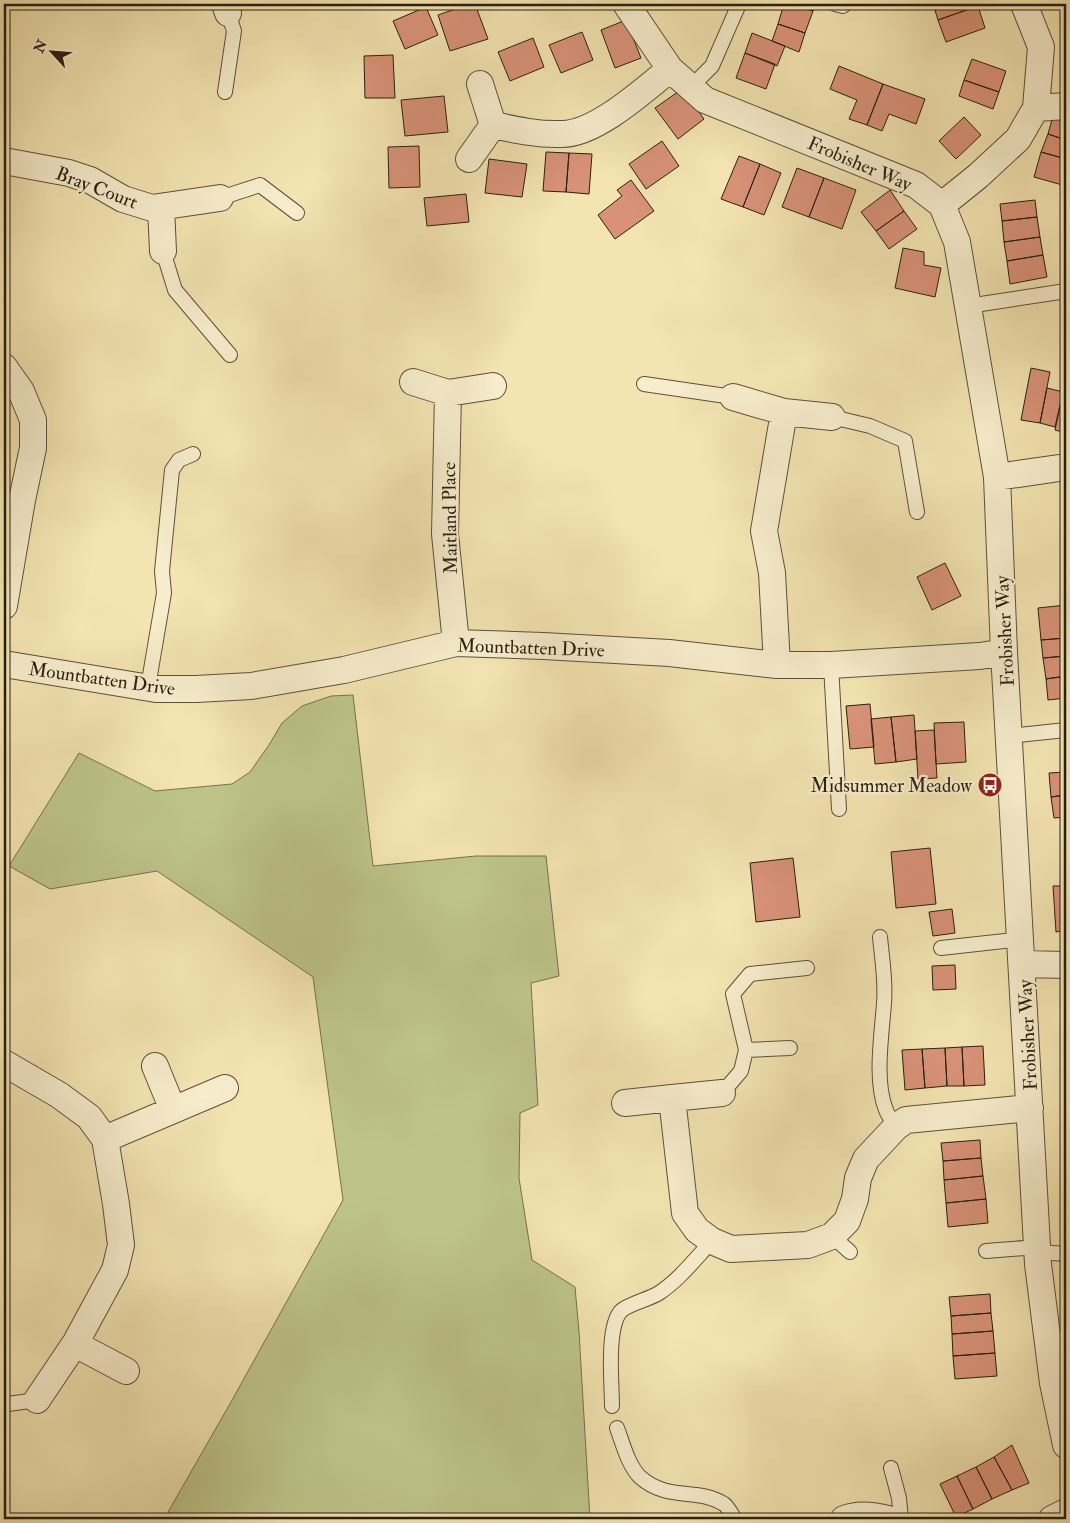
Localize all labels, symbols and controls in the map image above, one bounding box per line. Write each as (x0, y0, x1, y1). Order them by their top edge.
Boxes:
north arrow (28, 28, 78, 78)
text: N (30, 37, 51, 57)
street label: Frobisher Way (804, 131, 916, 197)
street label: Bray Court (52, 161, 141, 214)
street label: Maitland Place (437, 462, 463, 574)
street label: Frobisher Way (990, 574, 1020, 687)
street label: Mountbatten Drive (457, 633, 605, 663)
street label: Mountbatten Drive (27, 657, 177, 701)
bus stop icon: Midsummer Meadow (977, 772, 1003, 798)
place label: Midsummer Meadow (811, 774, 972, 798)
street label: Frobisher Way (1013, 978, 1043, 1091)

